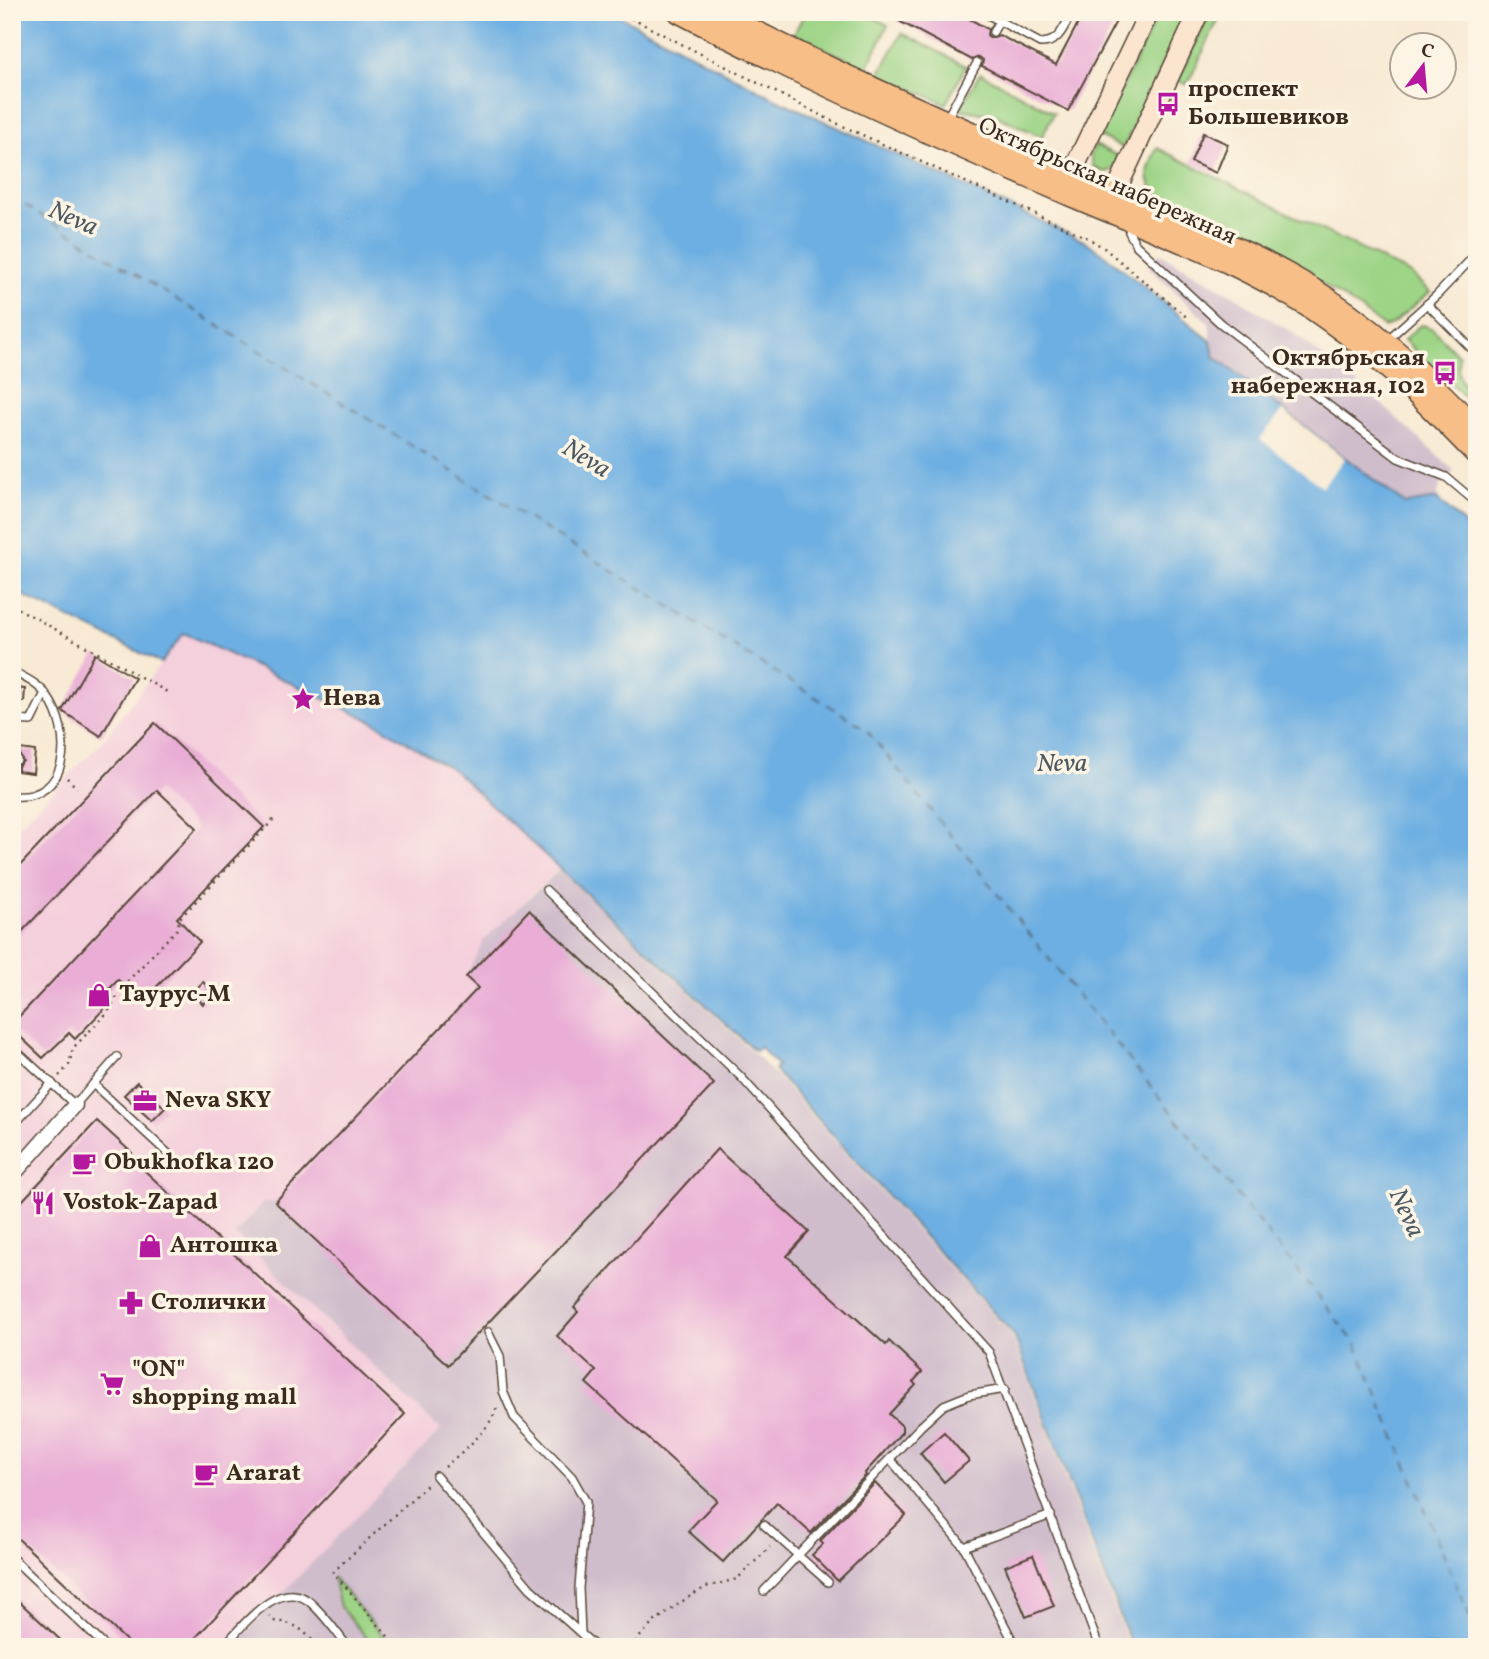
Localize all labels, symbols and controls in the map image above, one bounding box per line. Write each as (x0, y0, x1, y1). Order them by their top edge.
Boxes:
north arrow (1388, 32, 1458, 102)
text: С (1418, 37, 1437, 66)
place label: проспект Большевиков (1188, 73, 1349, 135)
bus stop icon: проспект Большевиков (1154, 90, 1182, 118)
street label: Октябрьская набережная (972, 110, 1242, 254)
water label: Neva (43, 193, 103, 245)
place label: Октябрьская набережная, 102 (1231, 342, 1425, 404)
bus stop icon: Октябрьская набережная, 102 (1431, 359, 1459, 387)
water label: Neva (555, 431, 617, 487)
place label: Нева (323, 682, 381, 716)
place icon: Нева (289, 685, 317, 713)
water label: Neva (1037, 746, 1087, 782)
place label: Таурус-М (119, 978, 230, 1012)
shop icon: Таурус-М (85, 981, 113, 1009)
place label: Neva SKY (165, 1084, 271, 1118)
office icon: Neva SKY (131, 1087, 159, 1115)
place label: Obukhofka 120 (104, 1146, 274, 1180)
cafe icon: Obukhofka 120 (70, 1149, 98, 1177)
water label: Neva (1379, 1182, 1433, 1244)
place label: Vostok-Zapad (63, 1186, 218, 1220)
restaurant icon: Vostok-Zapad (29, 1189, 57, 1217)
place label: Антошка (170, 1229, 278, 1263)
shop icon: Антошка (136, 1232, 164, 1260)
place label: Столички (151, 1286, 266, 1320)
pharmacy icon: Столички (117, 1289, 145, 1317)
place label: "ON" shopping mall (132, 1353, 297, 1415)
supermarket icon: "ON" shopping mall (98, 1370, 126, 1398)
place label: Ararat (226, 1457, 301, 1491)
cafe icon: Ararat (192, 1460, 220, 1488)

